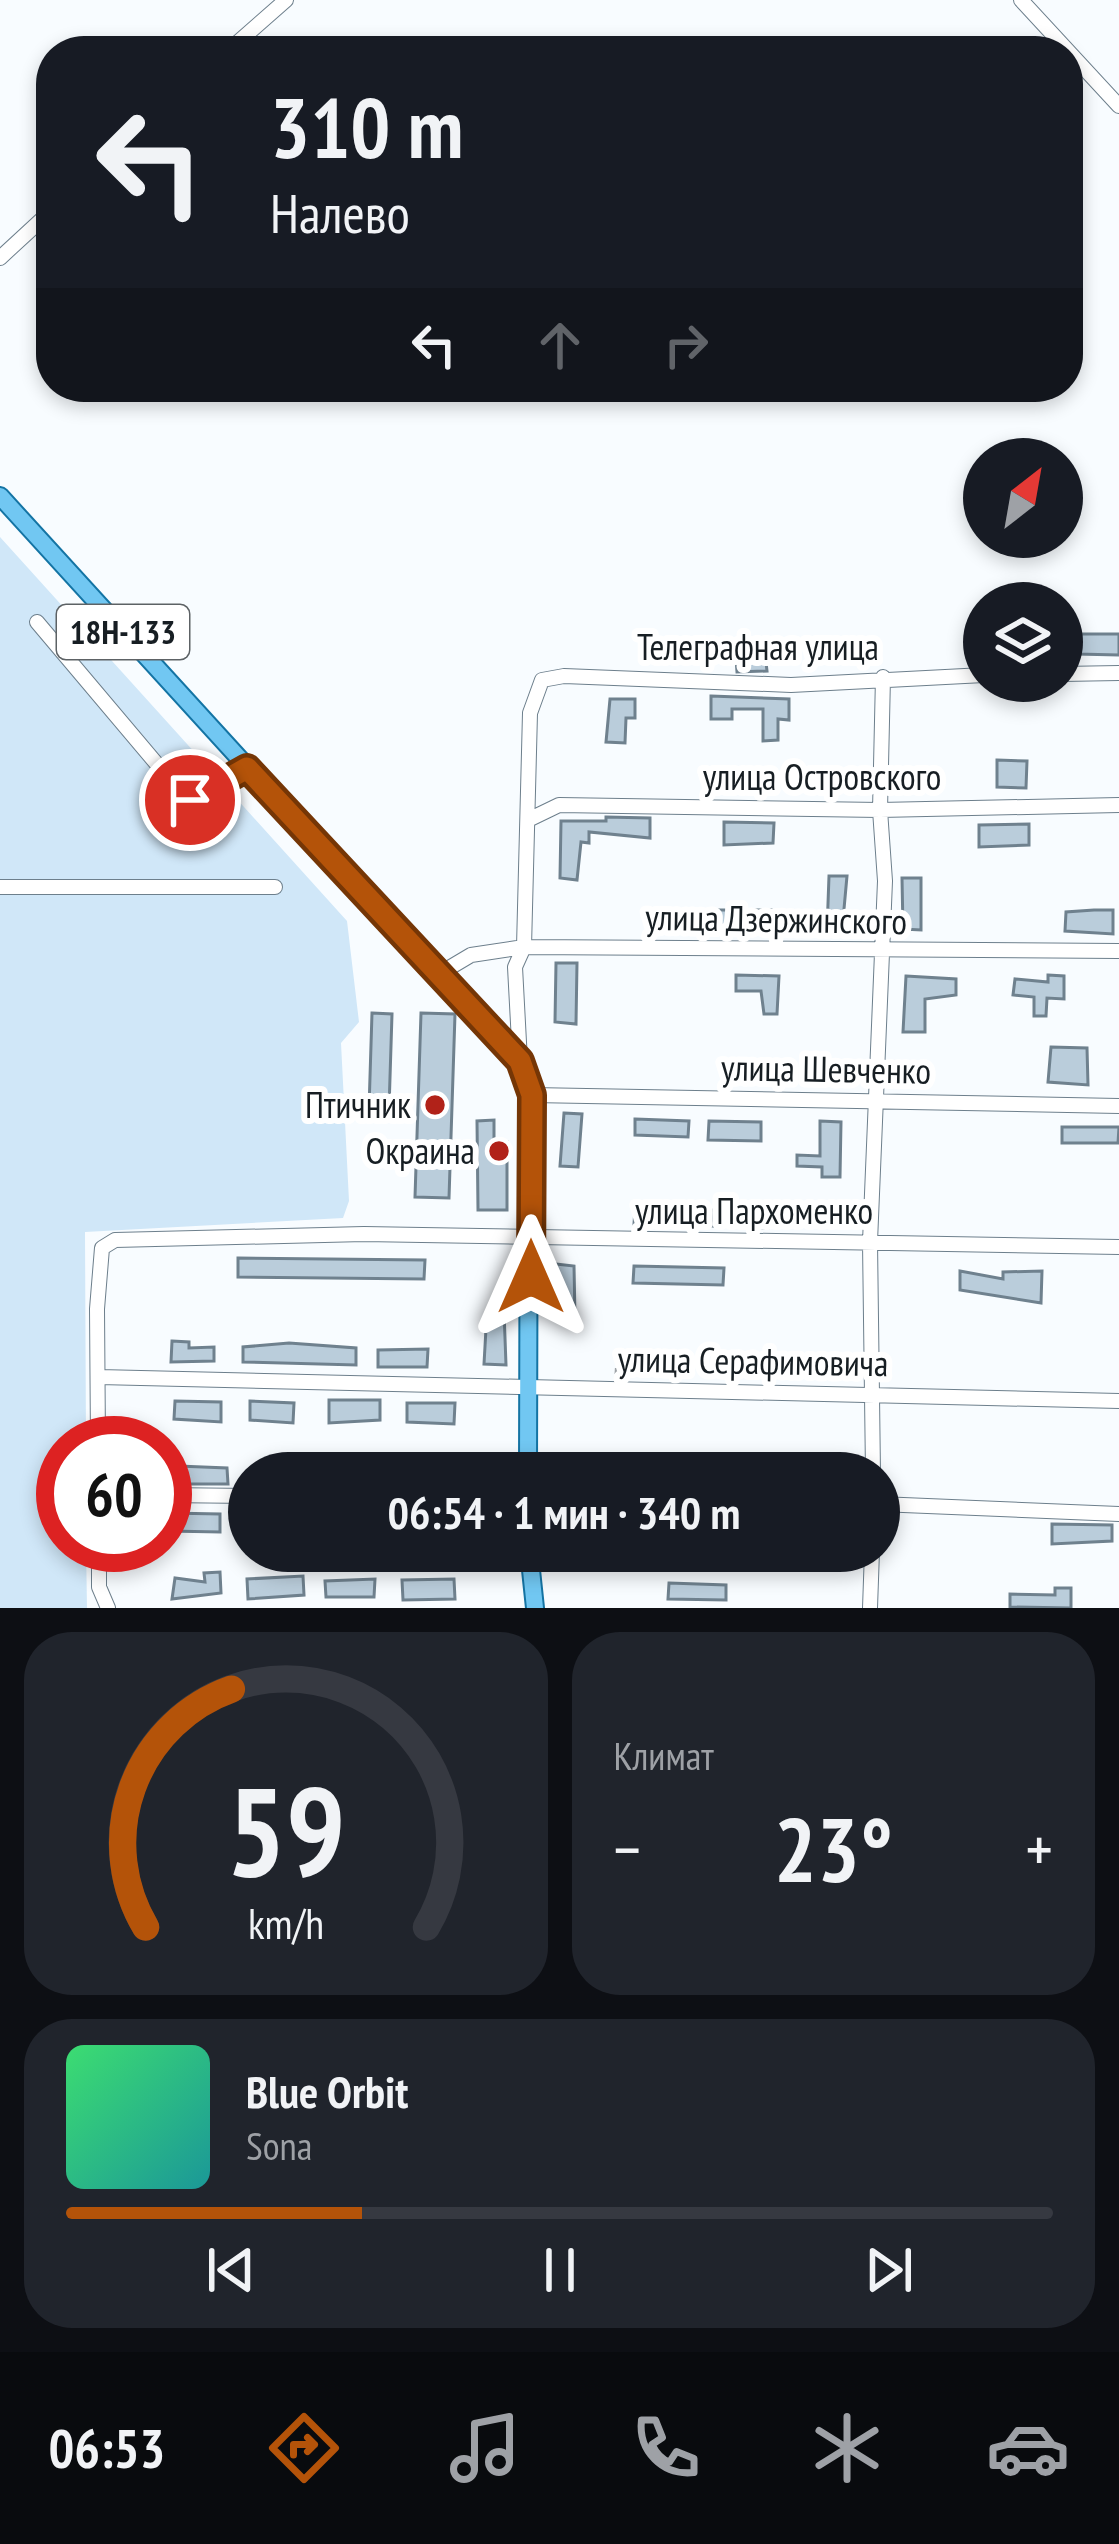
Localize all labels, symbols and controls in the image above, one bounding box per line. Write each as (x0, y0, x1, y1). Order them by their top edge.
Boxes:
text: 310 m (270, 72, 463, 181)
icon: left (72, 84, 228, 240)
text: Налево (270, 178, 410, 248)
icon: left (401, 312, 467, 378)
icon: ahead (527, 312, 593, 378)
icon: right (653, 312, 719, 378)
north arrow (963, 438, 1083, 558)
map controls (963, 438, 1083, 702)
button: layers (963, 582, 1083, 702)
road number: 18Н-133 (57, 605, 189, 659)
street label: Телеграфная улица (637, 623, 879, 670)
pin (139, 749, 241, 851)
street label: улица Островского (703, 753, 941, 800)
icon: arrive (157, 767, 223, 833)
street label: улица Дзержинского (645, 893, 907, 944)
street label: улица Шевченко (721, 1043, 931, 1094)
place label: Птичник (305, 1081, 411, 1128)
marker: Птичник (422, 1092, 448, 1118)
place label: Окраина (365, 1127, 475, 1174)
marker: Окраина (486, 1138, 512, 1164)
street label: улица Пархоменко (635, 1187, 873, 1234)
position arrow (468, 1214, 594, 1340)
street label: улица Серафимовича (617, 1335, 889, 1386)
speed limit sign: 60 (36, 1416, 192, 1572)
text: 06:54 · 1 мин · 340 m (388, 1483, 740, 1541)
text: Климат (614, 1730, 714, 1781)
text: 59 (226, 1749, 345, 1910)
text: 23° (774, 1790, 893, 1907)
text: − (614, 1806, 641, 1891)
text: + (1026, 1806, 1053, 1891)
text: km/h (248, 1894, 324, 1950)
text: Blue Orbit (246, 2062, 408, 2120)
text: Sona (246, 2120, 312, 2171)
icon: previous (198, 2237, 264, 2303)
icon: pause (527, 2237, 593, 2303)
icon: next (856, 2237, 922, 2303)
icon: directions (262, 2406, 346, 2490)
icon: music (443, 2406, 527, 2490)
icon: phone (624, 2406, 708, 2490)
icon: climate (805, 2406, 889, 2490)
icon: car (986, 2406, 1070, 2490)
text: 06:53 (49, 2413, 165, 2483)

